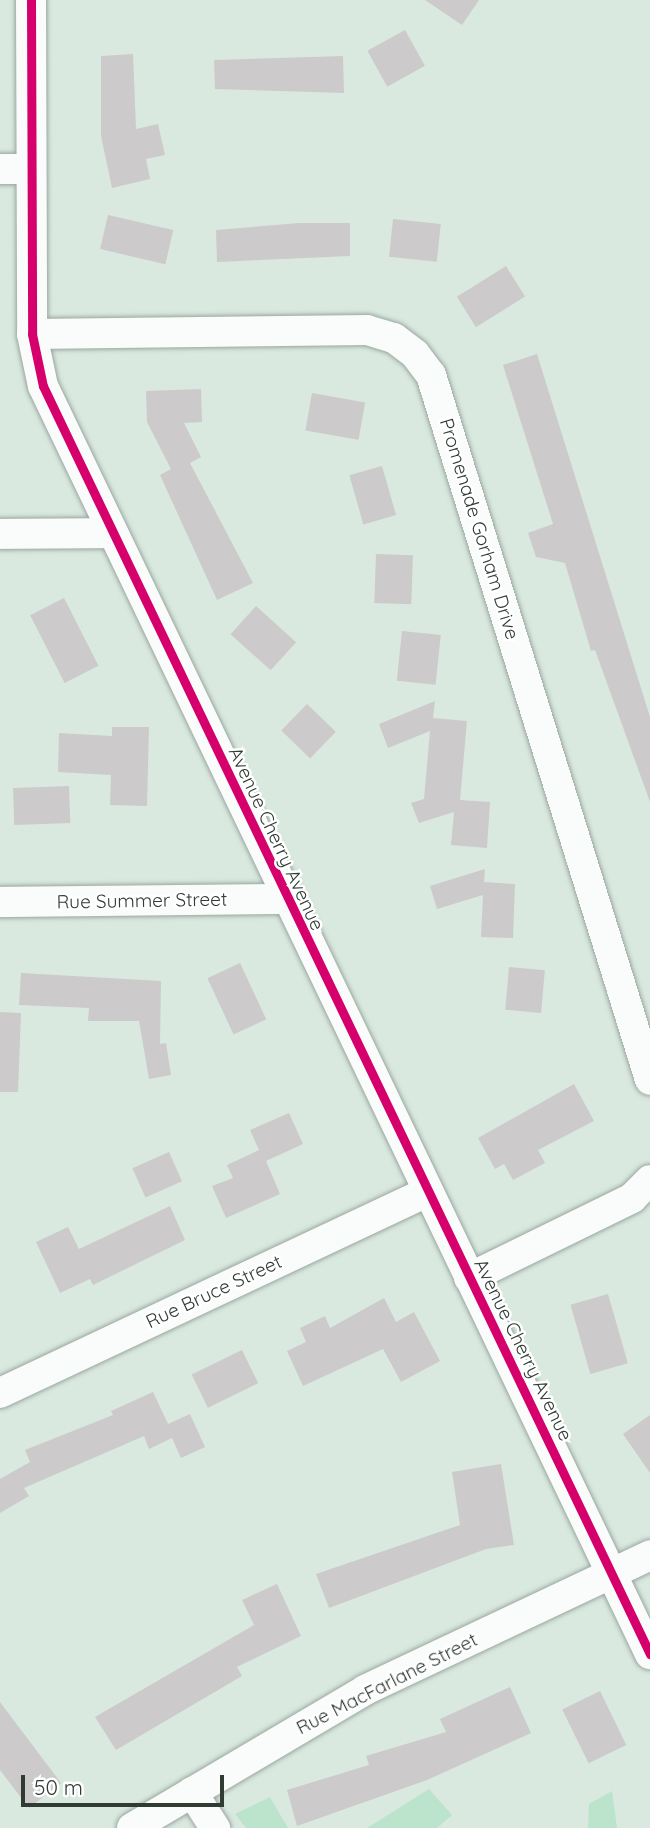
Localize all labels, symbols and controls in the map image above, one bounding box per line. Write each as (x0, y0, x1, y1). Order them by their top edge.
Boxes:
street label: Promenade Gorham Drive (434, 416, 524, 642)
street label: Avenue Cherry Avenue (223, 744, 329, 934)
street label: Rue Summer Street (57, 888, 227, 914)
street label: Rue Bruce Street (142, 1251, 286, 1333)
street label: Avenue Cherry Avenue (469, 1255, 577, 1445)
street label: Rue MacFarlane Street (293, 1628, 481, 1740)
scale bar (24, 1762, 228, 1806)
text: 50 m (34, 1774, 83, 1800)

